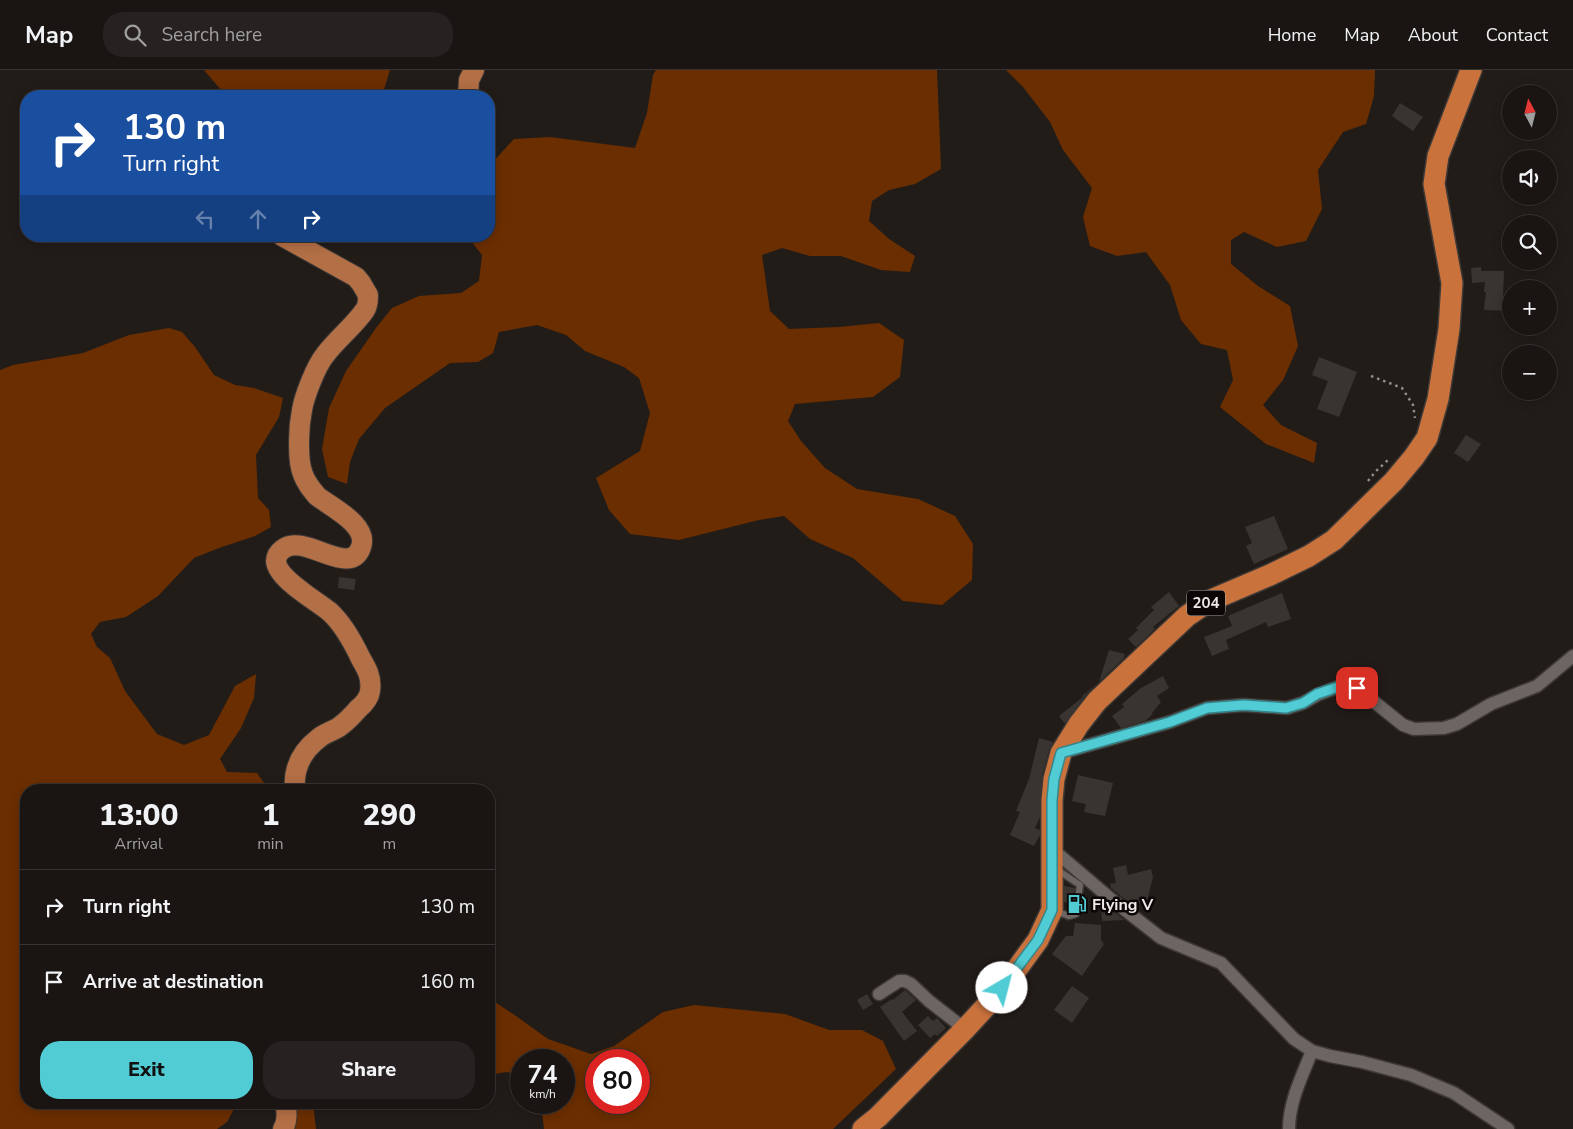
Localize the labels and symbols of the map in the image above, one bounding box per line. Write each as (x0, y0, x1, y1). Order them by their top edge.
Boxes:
north arrow (1502, 85, 1558, 140)
road number: 204 (1187, 590, 1225, 616)
pin (1336, 667, 1378, 709)
fuel station icon: Flying V (1066, 893, 1088, 915)
place label: Flying V (1092, 894, 1154, 916)
position arrow (975, 961, 1027, 1013)
speed limit sign: 80 (585, 1049, 650, 1114)

